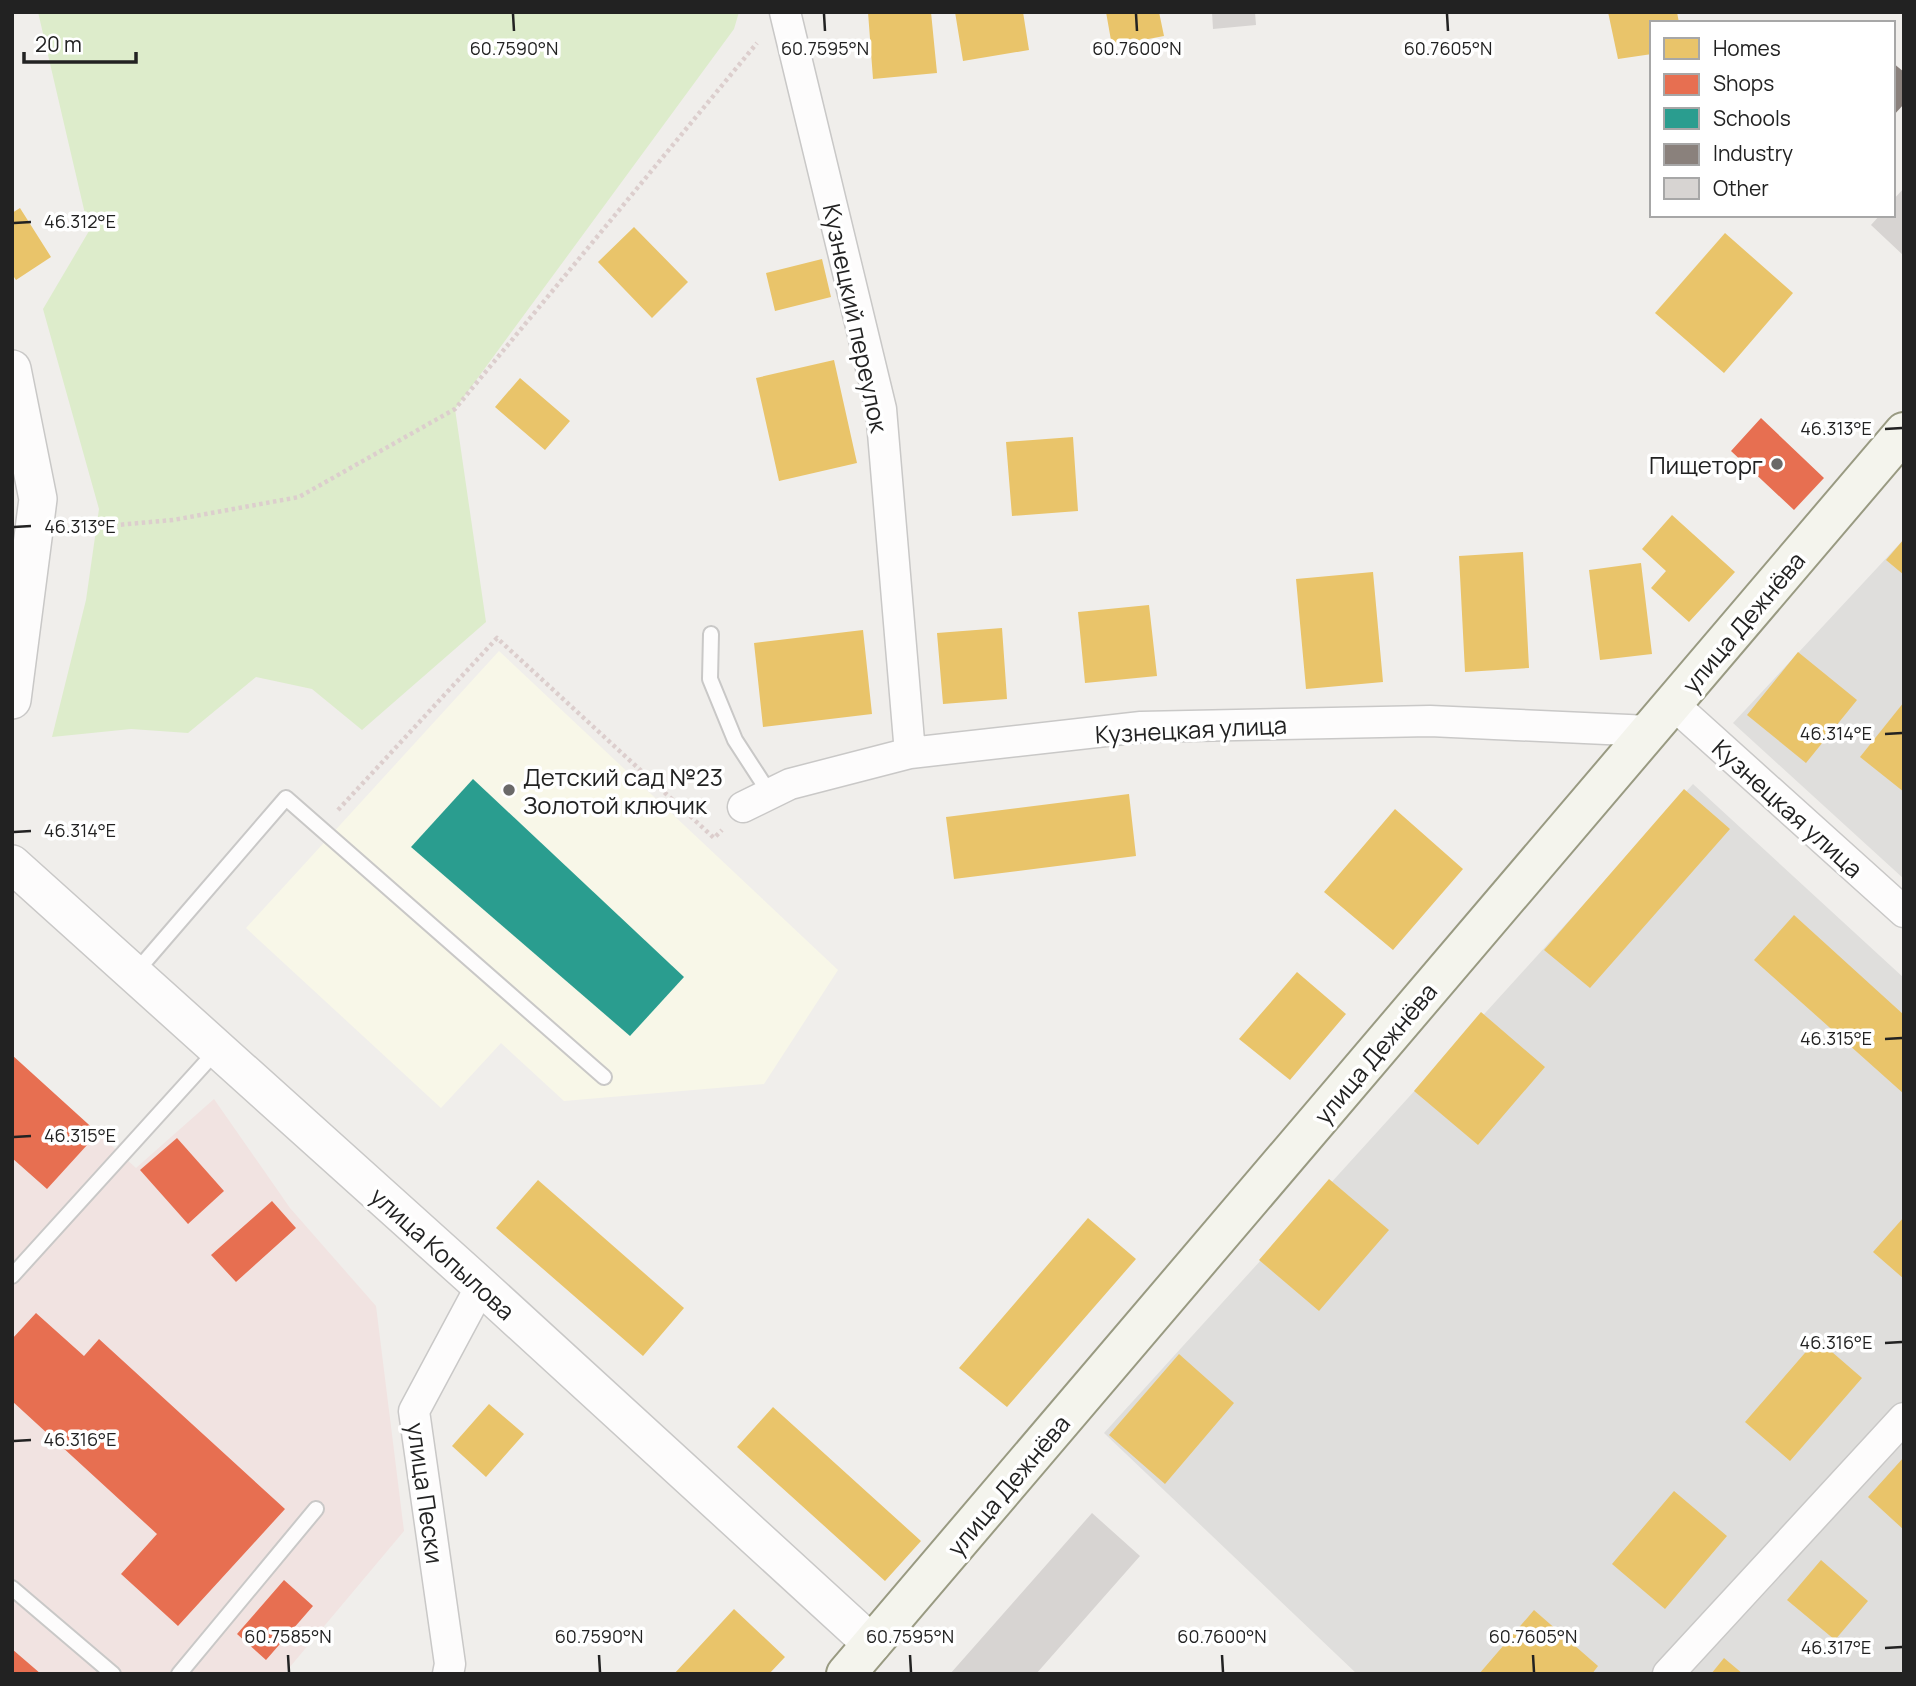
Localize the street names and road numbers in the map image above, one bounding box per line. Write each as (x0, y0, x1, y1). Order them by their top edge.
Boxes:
street label: Кузнецкий переулок (816, 201, 897, 436)
street label: улица Дежнёва (1674, 544, 1812, 700)
street label: Кузнецкая улица (1094, 707, 1288, 751)
street label: Кузнецкая улица (1706, 731, 1870, 885)
street label: улица Дежнёва (1306, 975, 1444, 1131)
street label: улица Копылова (364, 1179, 522, 1327)
street label: улица Дежнёва (939, 1407, 1077, 1563)
street label: улица Пески (400, 1420, 452, 1566)

